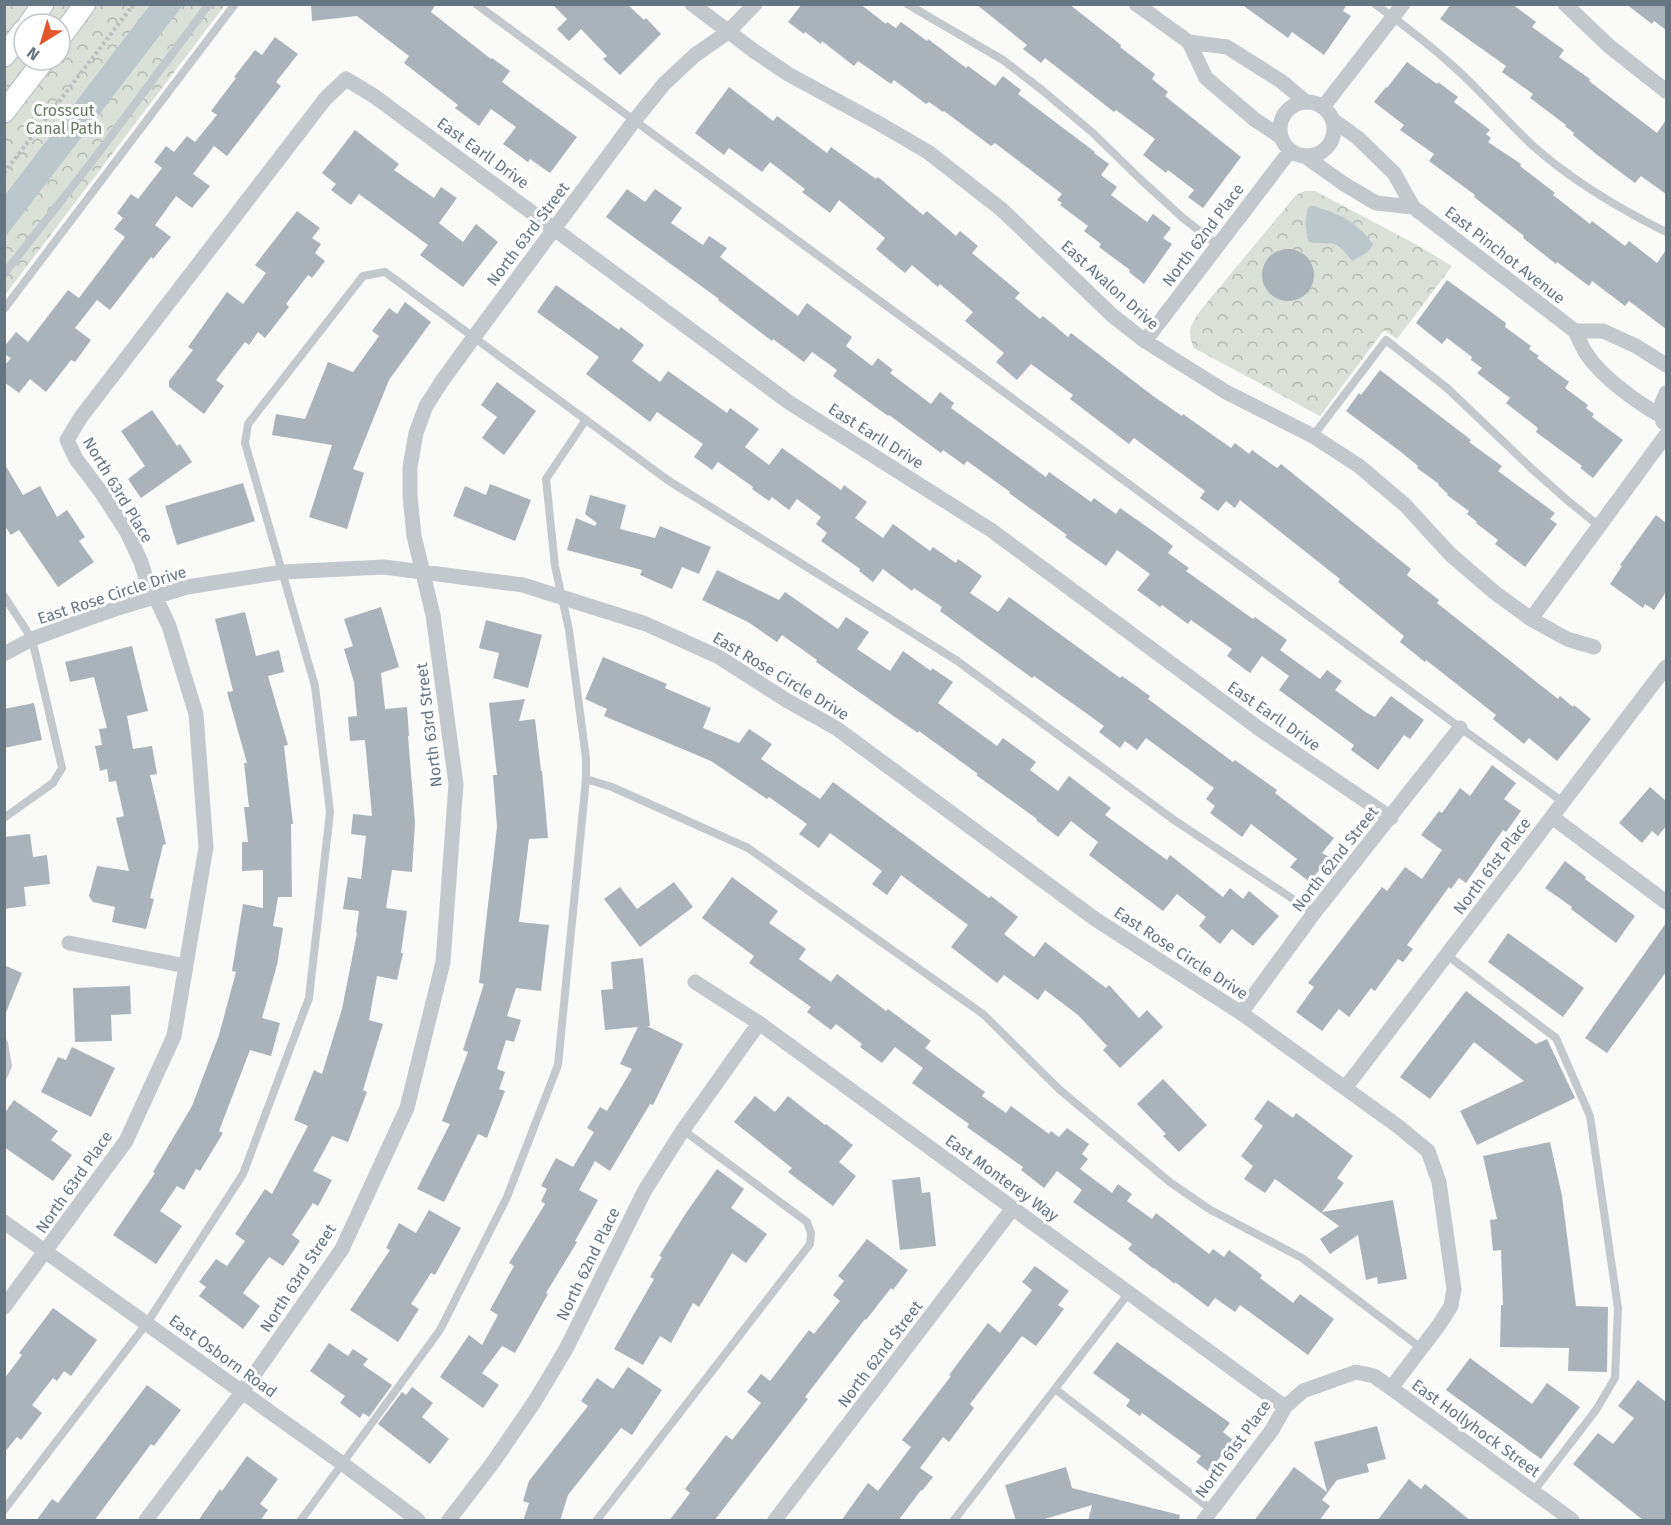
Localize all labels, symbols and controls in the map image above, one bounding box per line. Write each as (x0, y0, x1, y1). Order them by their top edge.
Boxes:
north arrow (12, 12, 72, 72)
text: N (23, 43, 43, 64)
park label: Crosscut Canal Path (26, 101, 102, 138)
street label: East Earll Drive (433, 113, 533, 193)
street label: North 63rd Street (483, 178, 573, 290)
street label: North 62nd Place (1158, 180, 1248, 290)
street label: East Pinchot Avenue (1441, 202, 1569, 308)
street label: East Avalon Drive (1057, 236, 1163, 334)
street label: East Earll Drive (825, 399, 927, 473)
street label: North 63rd Place (79, 434, 157, 546)
street label: East Rose Circle Drive (35, 562, 189, 628)
street label: East Rose Circle Drive (709, 628, 853, 724)
street label: North 63rd Street (412, 662, 446, 788)
street label: East Earll Drive (1224, 677, 1324, 755)
street label: North 62nd Street (1288, 802, 1382, 916)
street label: North 61st Place (1449, 814, 1535, 918)
street label: East Rose Circle Drive (1111, 903, 1251, 1003)
street label: North 63rd Place (32, 1127, 116, 1237)
street label: East Monterey Way (942, 1131, 1062, 1226)
street label: North 62nd Place (552, 1204, 624, 1324)
street label: North 63rd Street (256, 1220, 340, 1336)
street label: North 62nd Street (834, 1297, 926, 1411)
street label: East Osborn Road (165, 1311, 281, 1401)
street label: East Hollyhock Street (1408, 1375, 1544, 1481)
street label: North 61st Place (1191, 1396, 1275, 1502)

